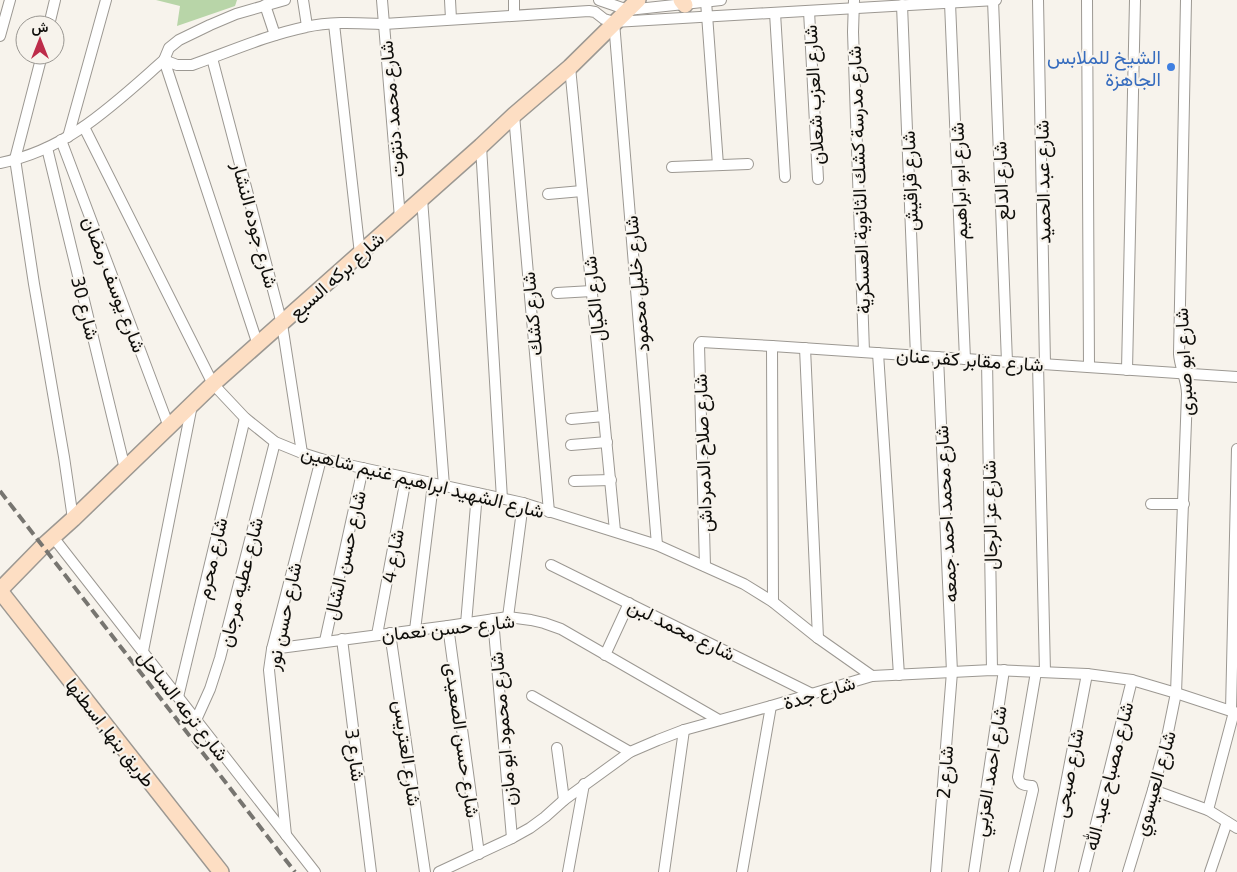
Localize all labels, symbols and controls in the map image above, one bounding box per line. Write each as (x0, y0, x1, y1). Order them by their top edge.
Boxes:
north arrow (15, 15, 65, 65)
text: ش (32, 18, 49, 36)
street label: شارع العزب شعلان (798, 24, 830, 166)
street label: شارع محمد دنتوت (374, 39, 410, 178)
street label: شارع مدرسة كشك الثانوية العسكرية (842, 45, 876, 315)
place label: الشيخ للملابس الجاهزة (1047, 45, 1161, 91)
marker: الشيخ للملابس الجاهزة (1165, 61, 1177, 73)
street label: شارع عبد الحميد (1029, 120, 1057, 244)
street label: شارع ابو ابراهيم (944, 122, 974, 240)
street label: شارع قراقيش (896, 130, 924, 232)
street label: شارع الدلع (987, 141, 1016, 221)
street label: شارع جوده النشار (226, 158, 284, 291)
street label: شارع يوسف رمضان (77, 213, 152, 356)
street label: شارع خليل محمود (619, 214, 655, 353)
street label: شارع بركه السبع (284, 226, 390, 326)
street label: شارع الكيال (577, 255, 611, 343)
street label: شارع كشك (516, 271, 548, 357)
street label: شارع 30 (65, 274, 105, 343)
street label: شارع ابو صبرى (1169, 307, 1199, 417)
street label: شارع مقابر كفر عنان (895, 342, 1045, 378)
street label: شارع صلاح الدمرداش (688, 373, 718, 533)
street label: شارع محمد احمد جمعه (929, 425, 963, 603)
street label: شارع الشهيد ابراهيم غنيم شاهين (299, 440, 547, 524)
street label: شارع عز الرجال (977, 460, 1003, 570)
street label: شارع حسن الشال (318, 488, 372, 622)
street label: شارع محرم (190, 515, 233, 601)
street label: شارع عطيه مرجان (213, 515, 269, 650)
street label: شارع 4 (376, 527, 410, 585)
street label: شارع حسن نور (260, 560, 308, 673)
street label: شارع محمد لبن (624, 593, 739, 667)
street label: شارع حسن نعمان (380, 609, 516, 647)
street label: شارع ترعه الساحل (132, 645, 234, 766)
street label: شارع محمود ابو مازن (484, 651, 522, 807)
street label: شارع حسن الصعيدى (439, 661, 485, 819)
street label: شارع جدة (780, 670, 858, 716)
street label: طريق بنها, اسطنها (60, 673, 161, 792)
street label: شارع العتريس (387, 699, 427, 808)
street label: شارع مصباح عبد الله (1078, 699, 1140, 853)
street label: شارع احمد العزبي (967, 704, 1016, 839)
street label: شارع 3 (339, 727, 371, 783)
street label: شارع صبحى (1048, 727, 1090, 820)
street label: شارع العيسوي (1128, 728, 1185, 839)
street label: شارع 2 (931, 745, 959, 799)

